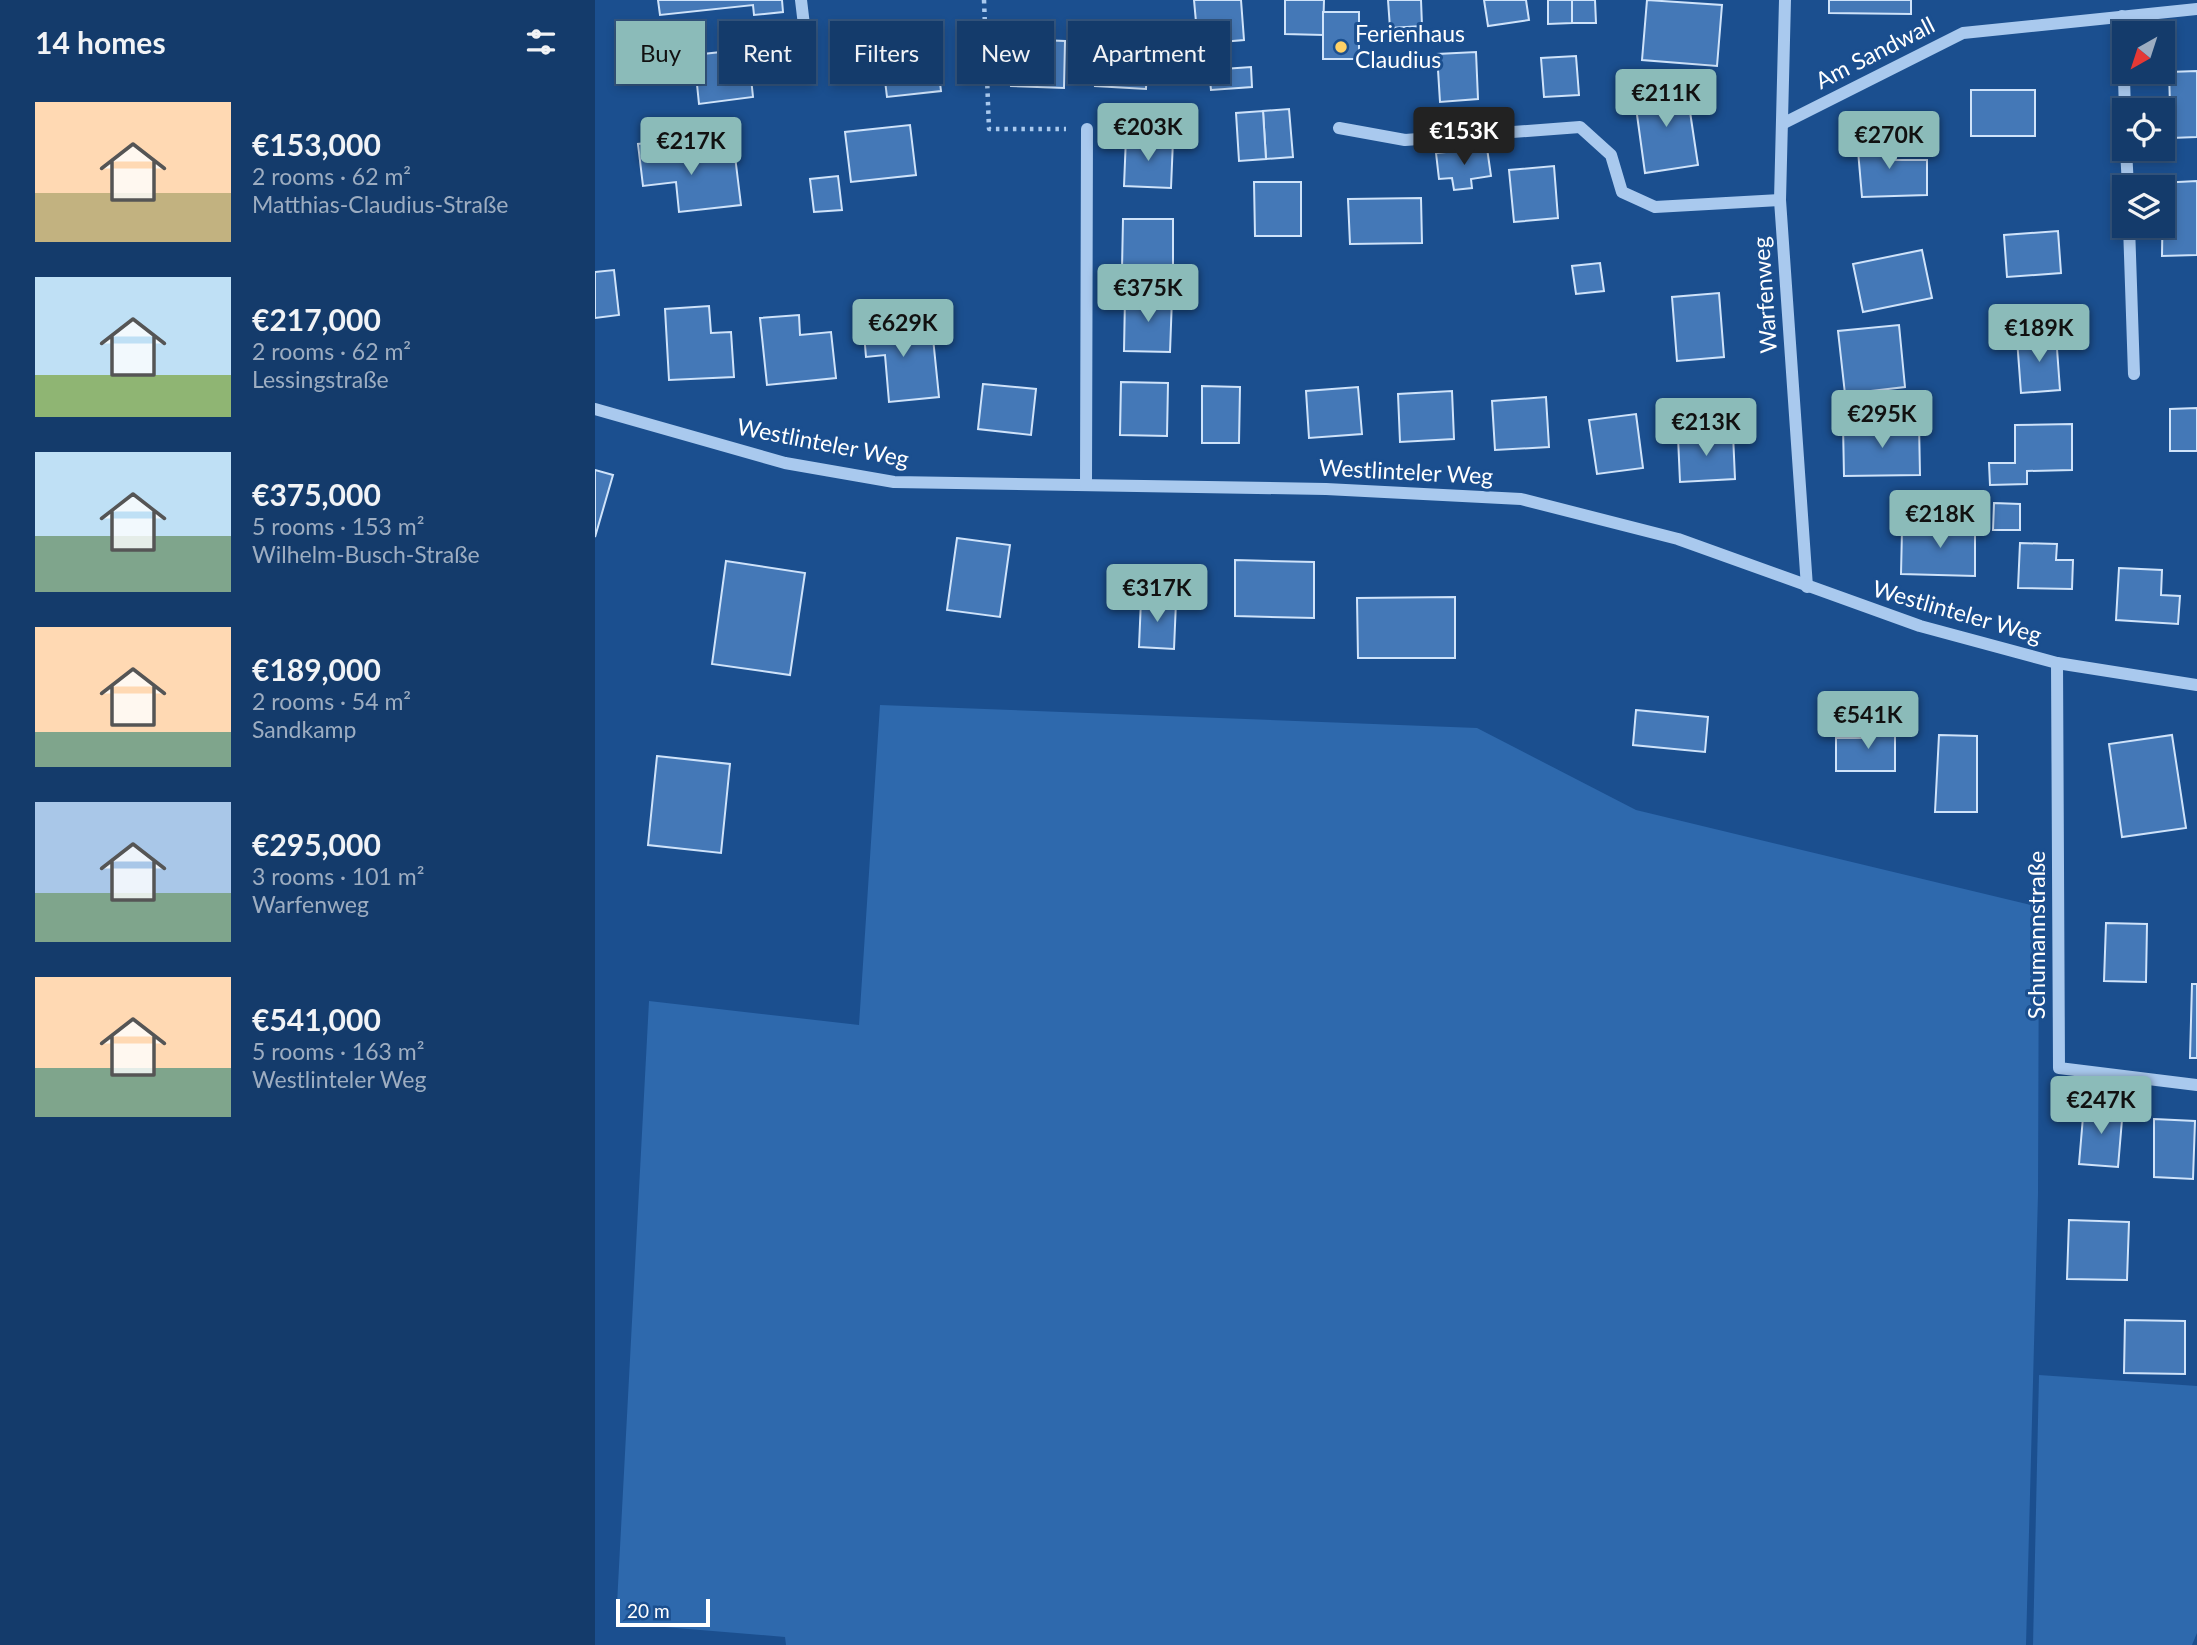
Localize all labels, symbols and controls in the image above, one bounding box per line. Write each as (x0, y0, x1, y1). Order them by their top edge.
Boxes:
street label: Am Sandwall (1810, 10, 1939, 94)
place label: Ferienhaus Claudius (1355, 19, 1465, 73)
chip: Buy (616, 21, 705, 84)
chip: Rent (719, 21, 816, 84)
chip: Filters (830, 21, 943, 84)
chip: New (957, 21, 1054, 84)
chip: Apartment (1068, 21, 1230, 84)
north arrow (2112, 21, 2175, 84)
map controls (2112, 21, 2175, 238)
icon: filters (522, 23, 560, 61)
text: 14 homes (35, 24, 166, 60)
marker: Ferienhaus Claudius (1333, 39, 1349, 55)
pin: €211K (1617, 69, 1715, 129)
text: €211K (1631, 78, 1701, 106)
button: locate (2112, 98, 2175, 161)
pin: €203K (1099, 104, 1197, 163)
pin: €153K (1415, 108, 1513, 167)
pin: €270K (1840, 111, 1938, 171)
text: €203K (1113, 112, 1183, 140)
text: €153K (1429, 116, 1499, 144)
pin: €217K (642, 118, 740, 177)
text: €270K (1854, 120, 1924, 148)
text: €153,000 (252, 126, 381, 162)
text: €217K (656, 126, 726, 154)
icon: home (91, 130, 175, 214)
text: 2 rooms · 62 m² (252, 162, 411, 190)
button: layers (2112, 175, 2175, 238)
text: Matthias-Claudius-Straße (252, 190, 508, 218)
street label: Warfenweg (1746, 236, 1782, 354)
pin: €375K (1099, 264, 1197, 324)
text: €375K (1113, 273, 1183, 301)
pin: €629K (854, 300, 952, 359)
text: €217,000 (252, 301, 381, 337)
pin: €189K (1990, 304, 2088, 364)
icon: home (91, 305, 175, 389)
text: €629K (868, 308, 938, 336)
text: €189K (2004, 313, 2074, 341)
text: 2 rooms · 62 m² (252, 337, 411, 365)
text: Lessingstraße (252, 365, 389, 393)
pin: €295K (1833, 391, 1931, 450)
pin: €213K (1657, 398, 1755, 458)
text: €295K (1847, 399, 1917, 427)
text: €213K (1671, 407, 1741, 435)
street label: Westlinteler Weg (735, 412, 912, 472)
street label: Westlinteler Weg (1318, 452, 1494, 490)
text: €375,000 (252, 476, 381, 512)
icon: home (91, 480, 175, 564)
pin: €218K (1891, 490, 1989, 550)
text: €218K (1905, 499, 1975, 527)
text: 5 rooms · 153 m² (252, 512, 424, 540)
text: Wilhelm-Busch-Straße (252, 540, 480, 568)
pin: €317K (1108, 564, 1206, 624)
text: €317K (1122, 573, 1192, 601)
street label: Westlinteler Weg (1870, 574, 2045, 649)
text: €189,000 (252, 651, 381, 687)
icon: home (91, 655, 175, 739)
text: 2 rooms · 54 m² (252, 687, 411, 715)
pin: €541K (1819, 692, 1917, 751)
text: €541K (1833, 700, 1903, 728)
text: Sandkamp (252, 715, 356, 743)
text: €295,000 (252, 826, 381, 862)
icon: home (91, 830, 175, 914)
street label: Schumannstraße (2022, 851, 2050, 1019)
text: 3 rooms · 101 m² (252, 862, 424, 890)
text: Warfenweg (252, 890, 369, 918)
text: €541,000 (252, 1001, 381, 1037)
icon: home (91, 1005, 175, 1089)
text: 5 rooms · 163 m² (252, 1037, 424, 1065)
text: Westlinteler Weg (252, 1065, 426, 1093)
pin: €247K (2052, 1076, 2150, 1136)
text: €247K (2066, 1085, 2136, 1113)
scale bar (616, 1596, 711, 1628)
text: 20 m (627, 1599, 670, 1622)

